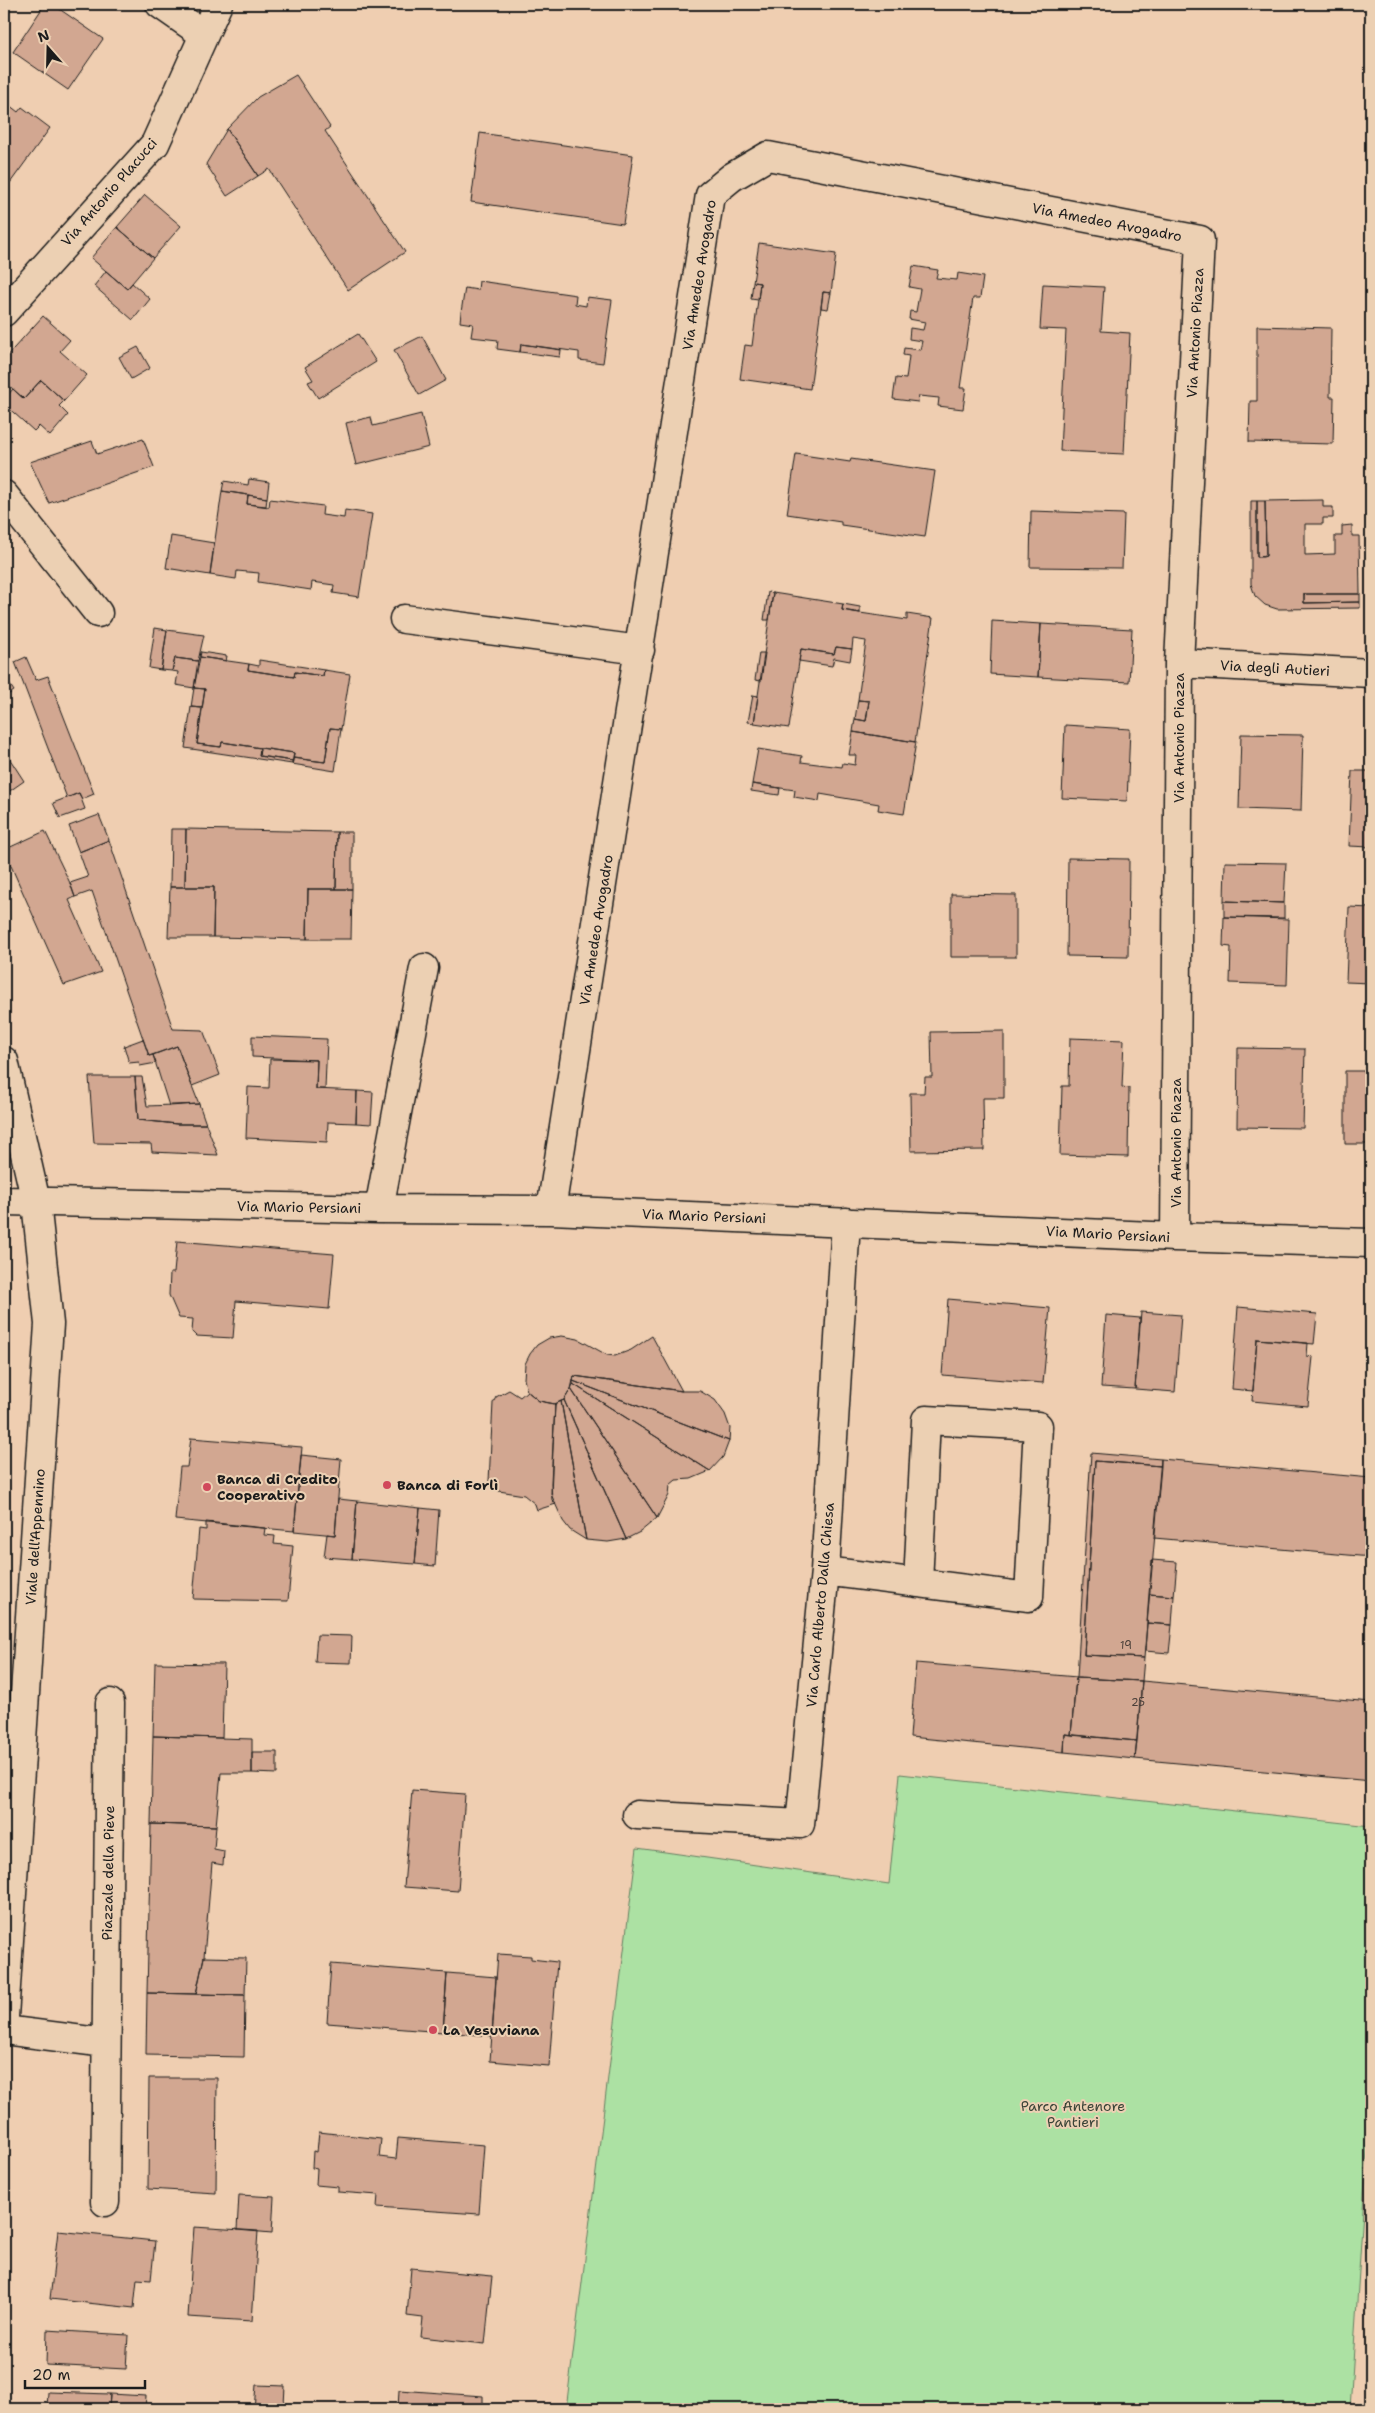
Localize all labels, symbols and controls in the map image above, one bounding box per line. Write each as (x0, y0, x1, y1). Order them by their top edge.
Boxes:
north arrow (22, 22, 72, 72)
text: N (35, 25, 52, 46)
street label: Via Antonio Placucci (57, 134, 161, 250)
street label: Via Amedeo Avogadro (678, 198, 720, 352)
street label: Via Amedeo Avogadro (1031, 199, 1183, 245)
street label: Via Antonio Piazza (1183, 267, 1207, 398)
street label: Via degli Autieri (1220, 656, 1330, 680)
street label: Via Antonio Piazza (1170, 673, 1188, 803)
street label: Via Amedeo Avogadro (575, 853, 617, 1007)
street label: Via Antonio Piazza (1167, 1078, 1185, 1208)
street label: Via Mario Persiani (237, 1197, 361, 1217)
street label: Via Mario Persiani (641, 1205, 767, 1227)
street label: Via Mario Persiani (1045, 1222, 1171, 1246)
street label: Viale dell'Appennino (21, 1468, 49, 1606)
place label: Banca di Credito Cooperativo (217, 1470, 338, 1504)
place label: Banca di Forlì (397, 1476, 498, 1494)
marker: Banca di Forlì (381, 1479, 393, 1491)
marker: Banca di Credito Cooperativo (201, 1481, 213, 1493)
street label: Via Carlo Alberto Dalla Chiesa (802, 1501, 838, 1708)
house number: 19 (1120, 1638, 1132, 1653)
house number: 25 (1131, 1695, 1145, 1710)
street label: Piazzale della Pieve (98, 1805, 118, 1941)
place label: La Vesuviana (443, 2021, 540, 2039)
marker: La Vesuviana (427, 2024, 439, 2036)
park label: Parco Antenore Pantieri (1021, 2097, 1125, 2131)
scale bar (25, 2358, 145, 2390)
text: 20 m (32, 2365, 71, 2385)

